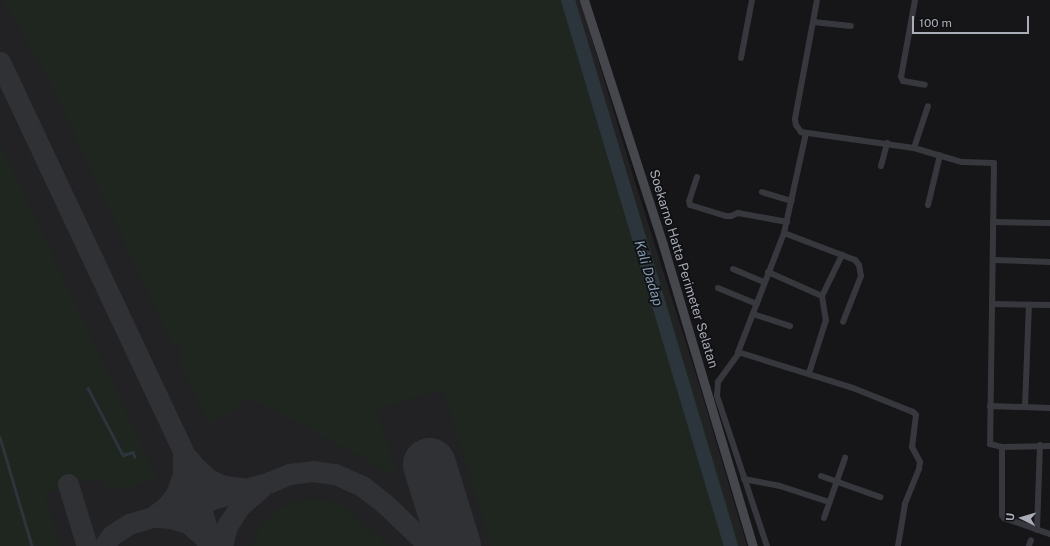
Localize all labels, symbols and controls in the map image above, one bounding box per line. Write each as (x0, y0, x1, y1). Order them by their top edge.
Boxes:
scale bar (914, 8, 1031, 34)
text: 100 m (919, 16, 952, 30)
street label: Soekarno Hatta Perimeter Selatan (645, 168, 721, 370)
water label: Kali Dadap (631, 238, 667, 308)
north arrow (1002, 498, 1042, 538)
text: U (1004, 512, 1016, 521)

